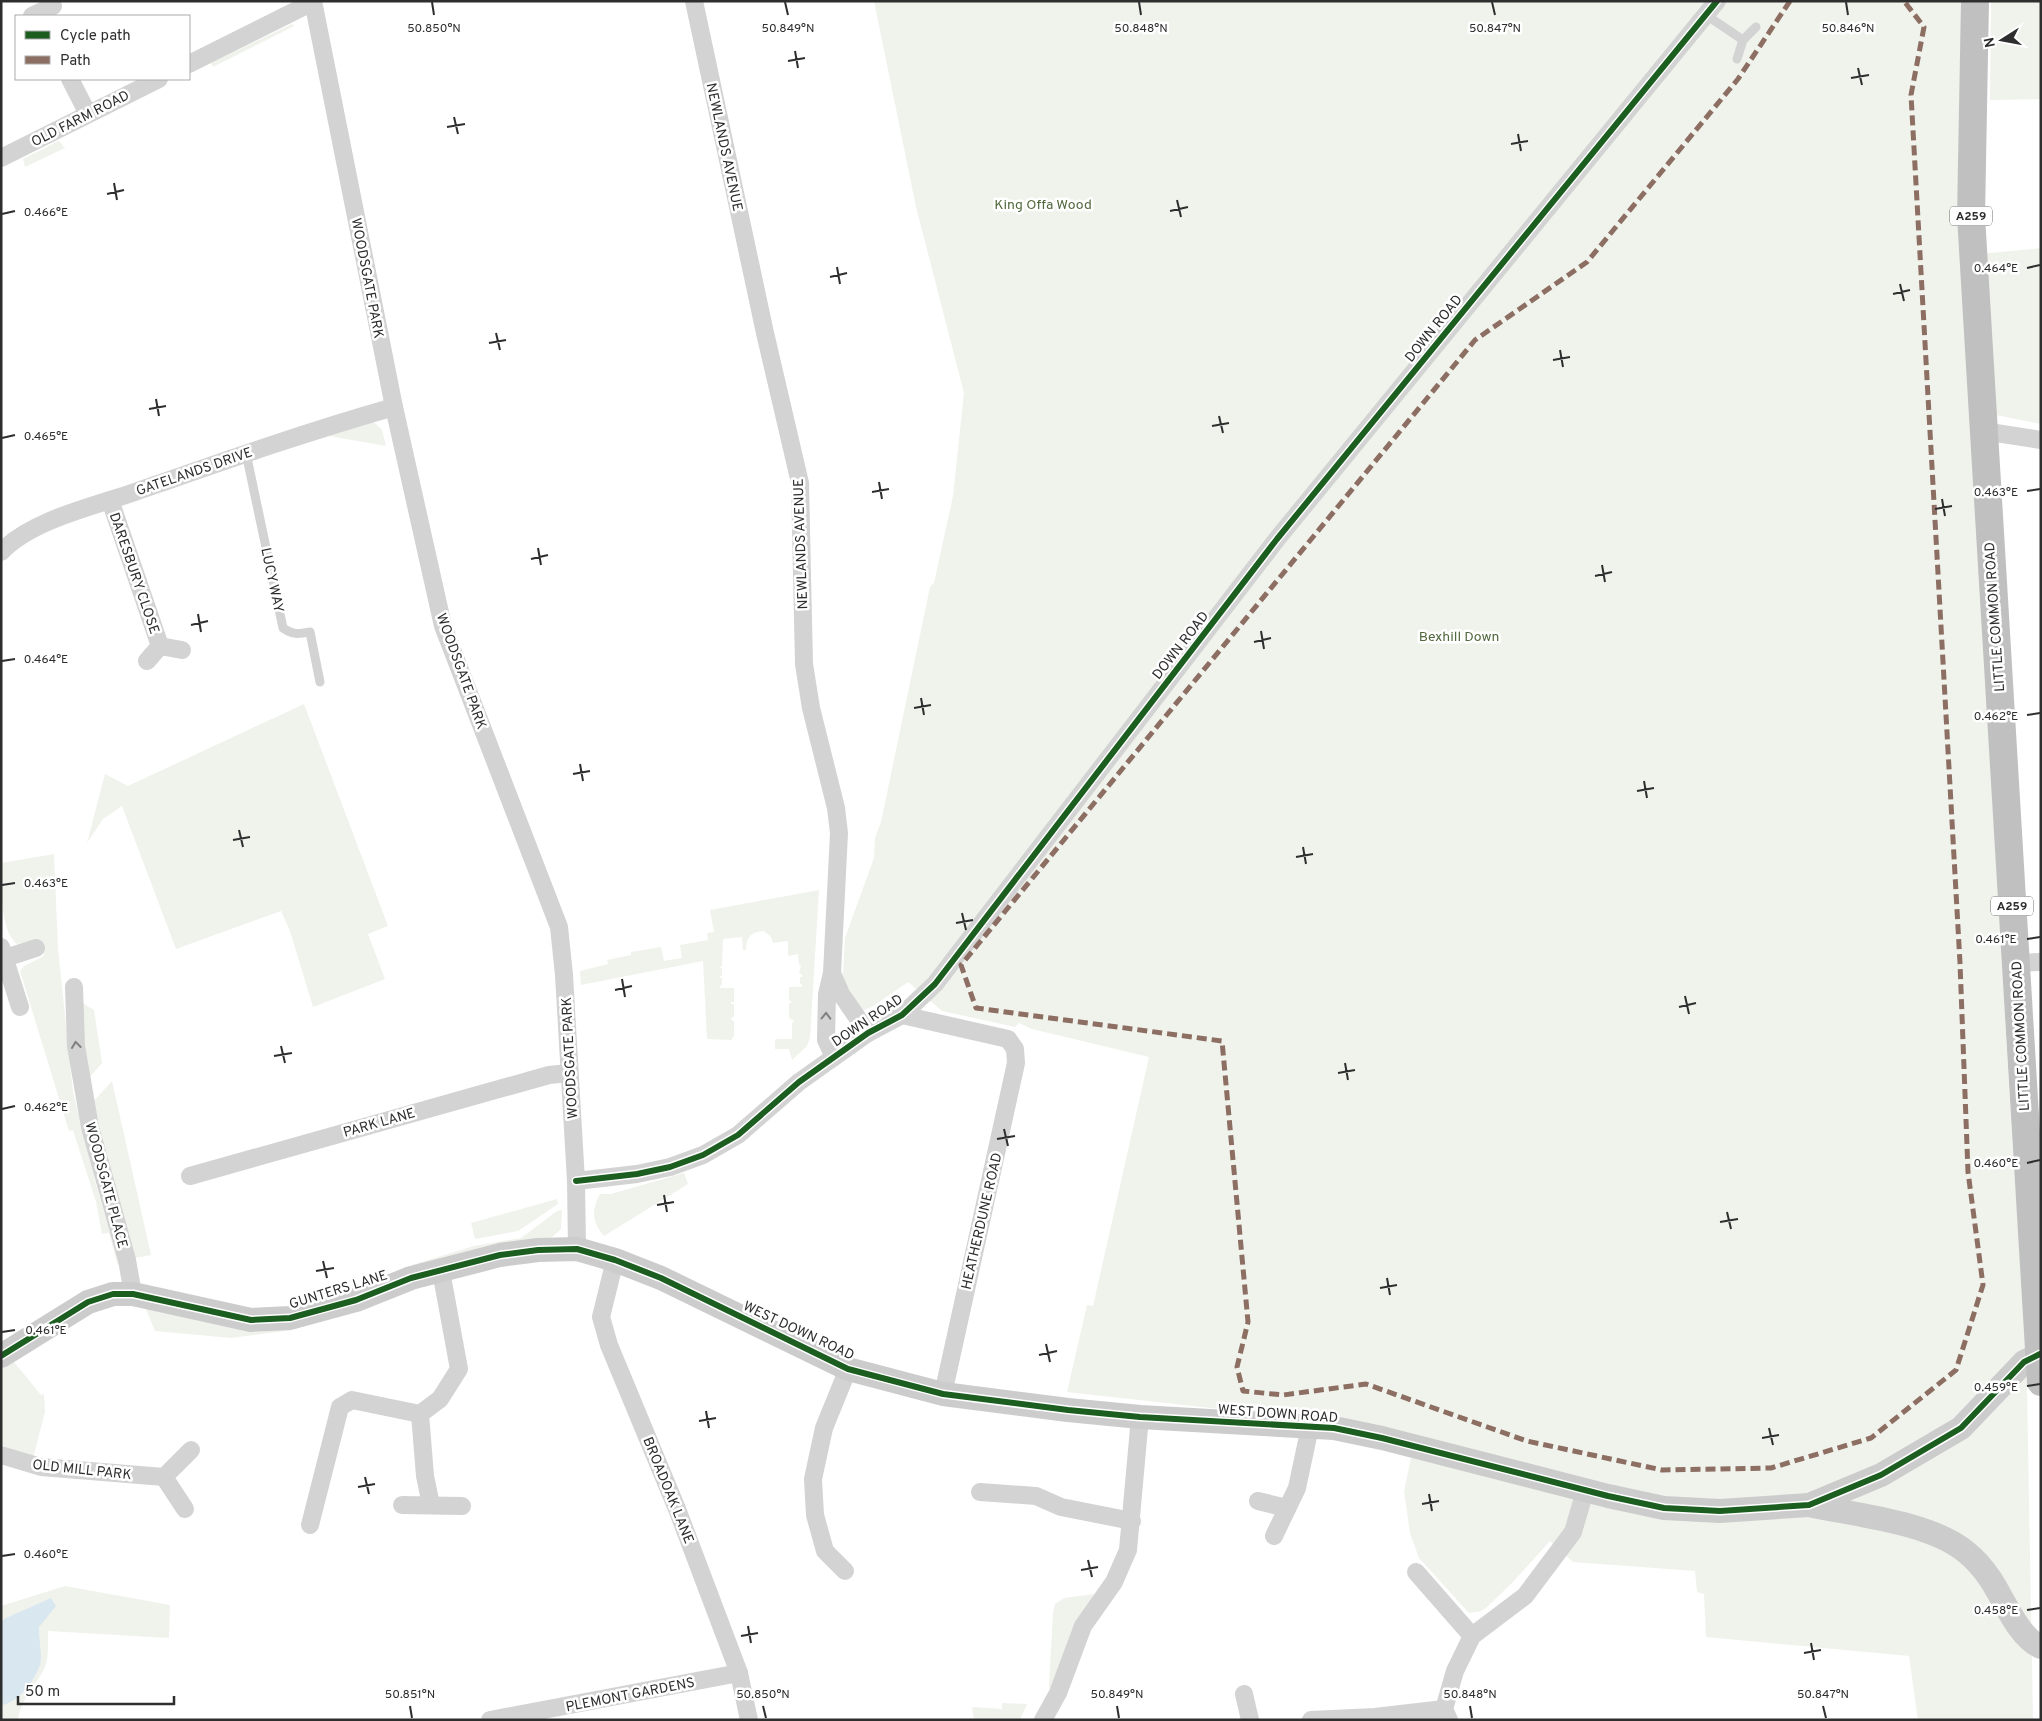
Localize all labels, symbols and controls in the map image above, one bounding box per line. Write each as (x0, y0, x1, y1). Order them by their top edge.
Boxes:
legend (15, 15, 190, 80)
north arrow (1977, 15, 2027, 65)
text: 50.850°N (407, 21, 461, 37)
text: 50.849°N (761, 21, 815, 37)
text: 50.848°N (1114, 21, 1168, 37)
text: 50.847°N (1469, 21, 1521, 37)
text: 50.846°N (1821, 21, 1875, 37)
text: Cycle path (60, 27, 131, 46)
text: N (1981, 36, 2000, 49)
text: Path (60, 52, 91, 71)
street label: NEWLANDS AVENUE (702, 82, 745, 213)
street label: OLD FARM ROAD (29, 87, 132, 151)
park label: King Offa Wood (994, 197, 1092, 214)
text: 0.466°E (24, 205, 68, 221)
road number: A259 (1950, 207, 1992, 226)
street label: WOODSGATE PARK (347, 217, 387, 340)
text: 0.464°E (1974, 261, 2018, 277)
street label: DOWN ROAD (1402, 292, 1467, 366)
text: 0.465°E (24, 429, 68, 445)
street label: GATELANDS DRIVE (134, 445, 255, 500)
street label: NEWLANDS AVENUE (791, 478, 812, 610)
text: 0.463°E (1974, 485, 2018, 501)
street label: DARESBURY CLOSE (105, 511, 162, 636)
street label: LITTLE COMMON ROAD (1982, 541, 2009, 692)
street label: LUCY WAY (256, 546, 287, 614)
street label: DOWN ROAD (1149, 608, 1213, 683)
street label: WOODSGATE PARK (432, 611, 489, 732)
park label: Bexhill Down (1419, 629, 1499, 646)
text: 0.464°E (24, 652, 68, 668)
text: 0.462°E (1974, 709, 2018, 725)
text: 0.463°E (24, 876, 68, 892)
road number: A259 (1991, 896, 2033, 916)
text: 0.461°E (1975, 932, 2017, 948)
street label: LITTLE COMMON ROAD (2009, 961, 2034, 1111)
street label: DOWN ROAD (829, 991, 907, 1051)
street label: WOODSGATE PARK (559, 996, 582, 1119)
one-way arrow (821, 1012, 832, 1020)
one-way arrow (71, 1041, 82, 1049)
text: 0.462°E (24, 1100, 68, 1116)
street label: PARK LANE (342, 1105, 417, 1142)
street label: WOODSGATE PLACE (80, 1120, 131, 1250)
street label: HEATHERDUNE ROAD (958, 1151, 1006, 1291)
text: 0.460°E (1974, 1156, 2018, 1172)
street label: GUNTERS LANE (287, 1267, 390, 1313)
street label: WEST DOWN ROAD (740, 1298, 857, 1365)
text: 0.461°E (25, 1323, 67, 1339)
text: 0.459°E (1974, 1380, 2018, 1396)
street label: WEST DOWN ROAD (1217, 1402, 1339, 1427)
street label: BROADOAK LANE (638, 1435, 697, 1546)
street label: OLD MILL PARK (31, 1457, 132, 1484)
text: 0.460°E (24, 1547, 68, 1563)
text: 0.458°E (1974, 1603, 2018, 1619)
scale bar (18, 1674, 174, 1706)
street label: PLEMONT GARDENS (564, 1675, 696, 1716)
text: 50 m (25, 1683, 60, 1702)
text: 50.851°N (385, 1687, 435, 1703)
text: 50.850°N (736, 1687, 790, 1703)
text: 50.849°N (1090, 1687, 1144, 1703)
text: 50.848°N (1443, 1687, 1497, 1703)
text: 50.847°N (1797, 1687, 1849, 1703)

